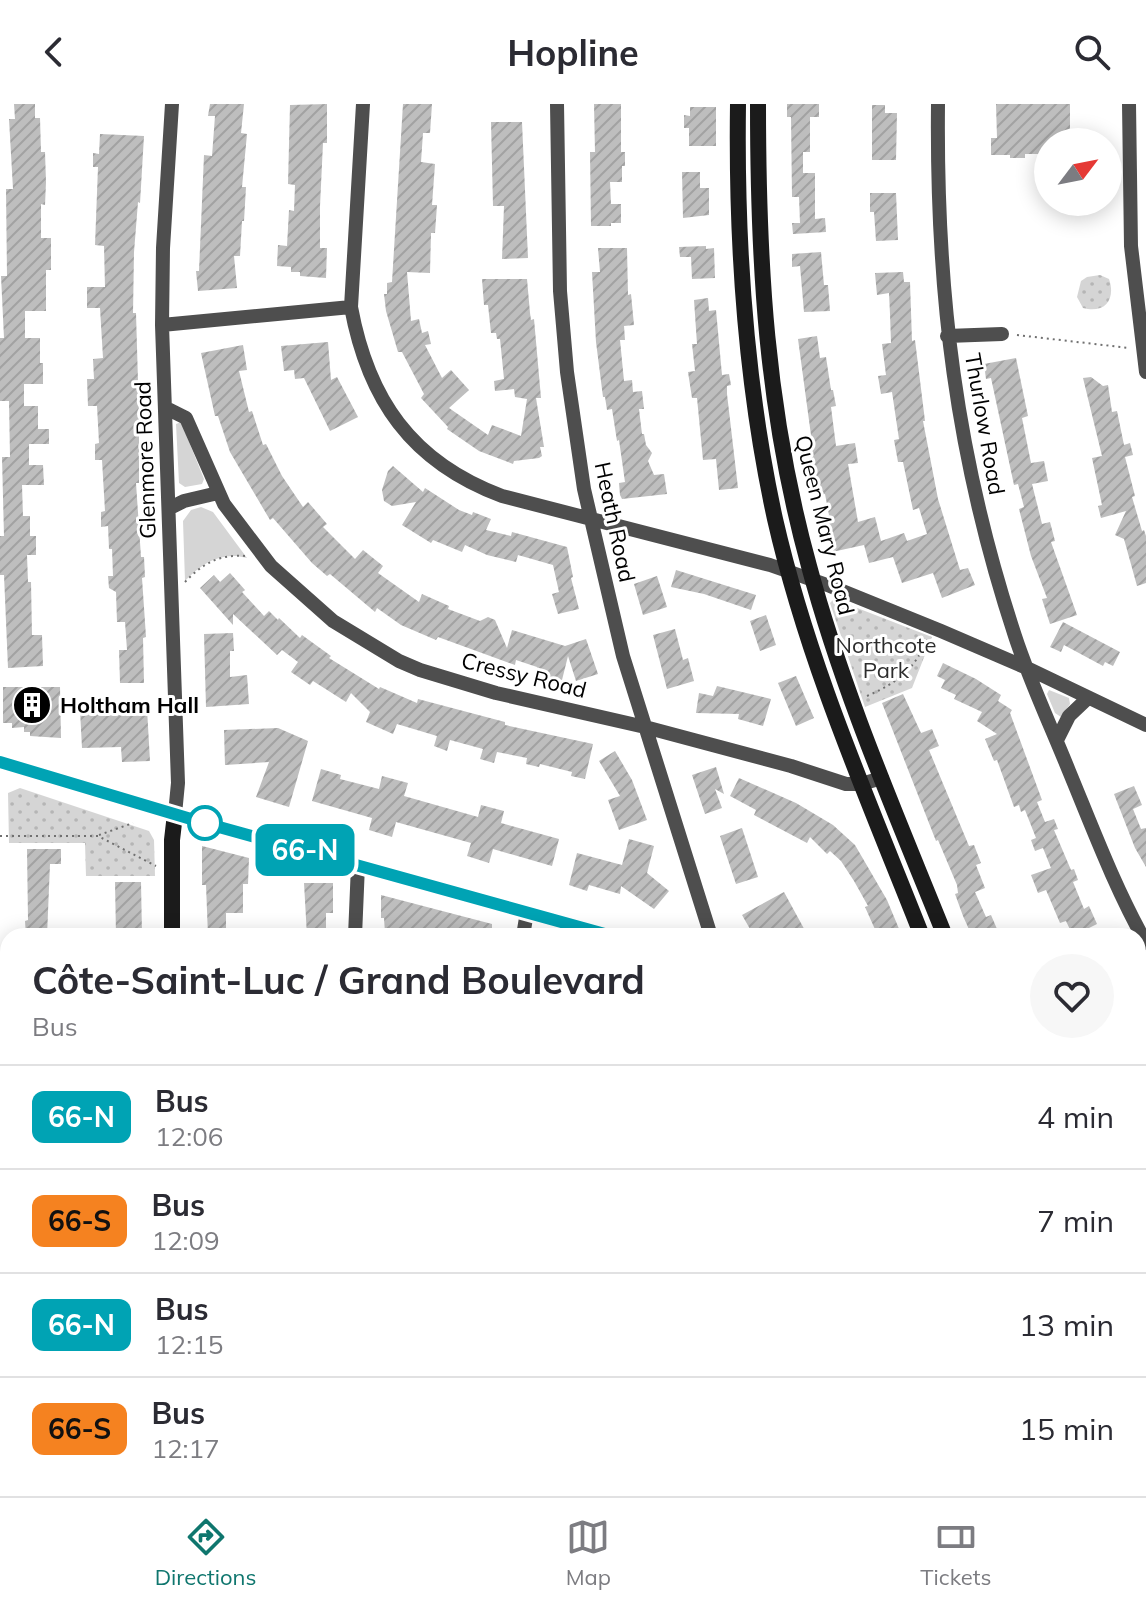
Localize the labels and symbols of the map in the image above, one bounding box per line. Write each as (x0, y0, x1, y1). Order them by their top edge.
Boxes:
north arrow (1034, 128, 1122, 216)
street label: Thurlow Road (959, 351, 1011, 497)
street label: Glenmore Road (128, 381, 162, 539)
street label: Queen Mary Road (789, 432, 861, 618)
street label: Heath Road (589, 459, 641, 585)
park label: Northcote Park (836, 631, 936, 684)
street label: Cressy Road (459, 646, 589, 704)
building icon: Holtham Hall (11, 684, 53, 726)
place label: Holtham Hall (60, 691, 199, 719)
unlabelled marker (188, 806, 222, 840)
line badge: 66-N (249, 824, 361, 876)

